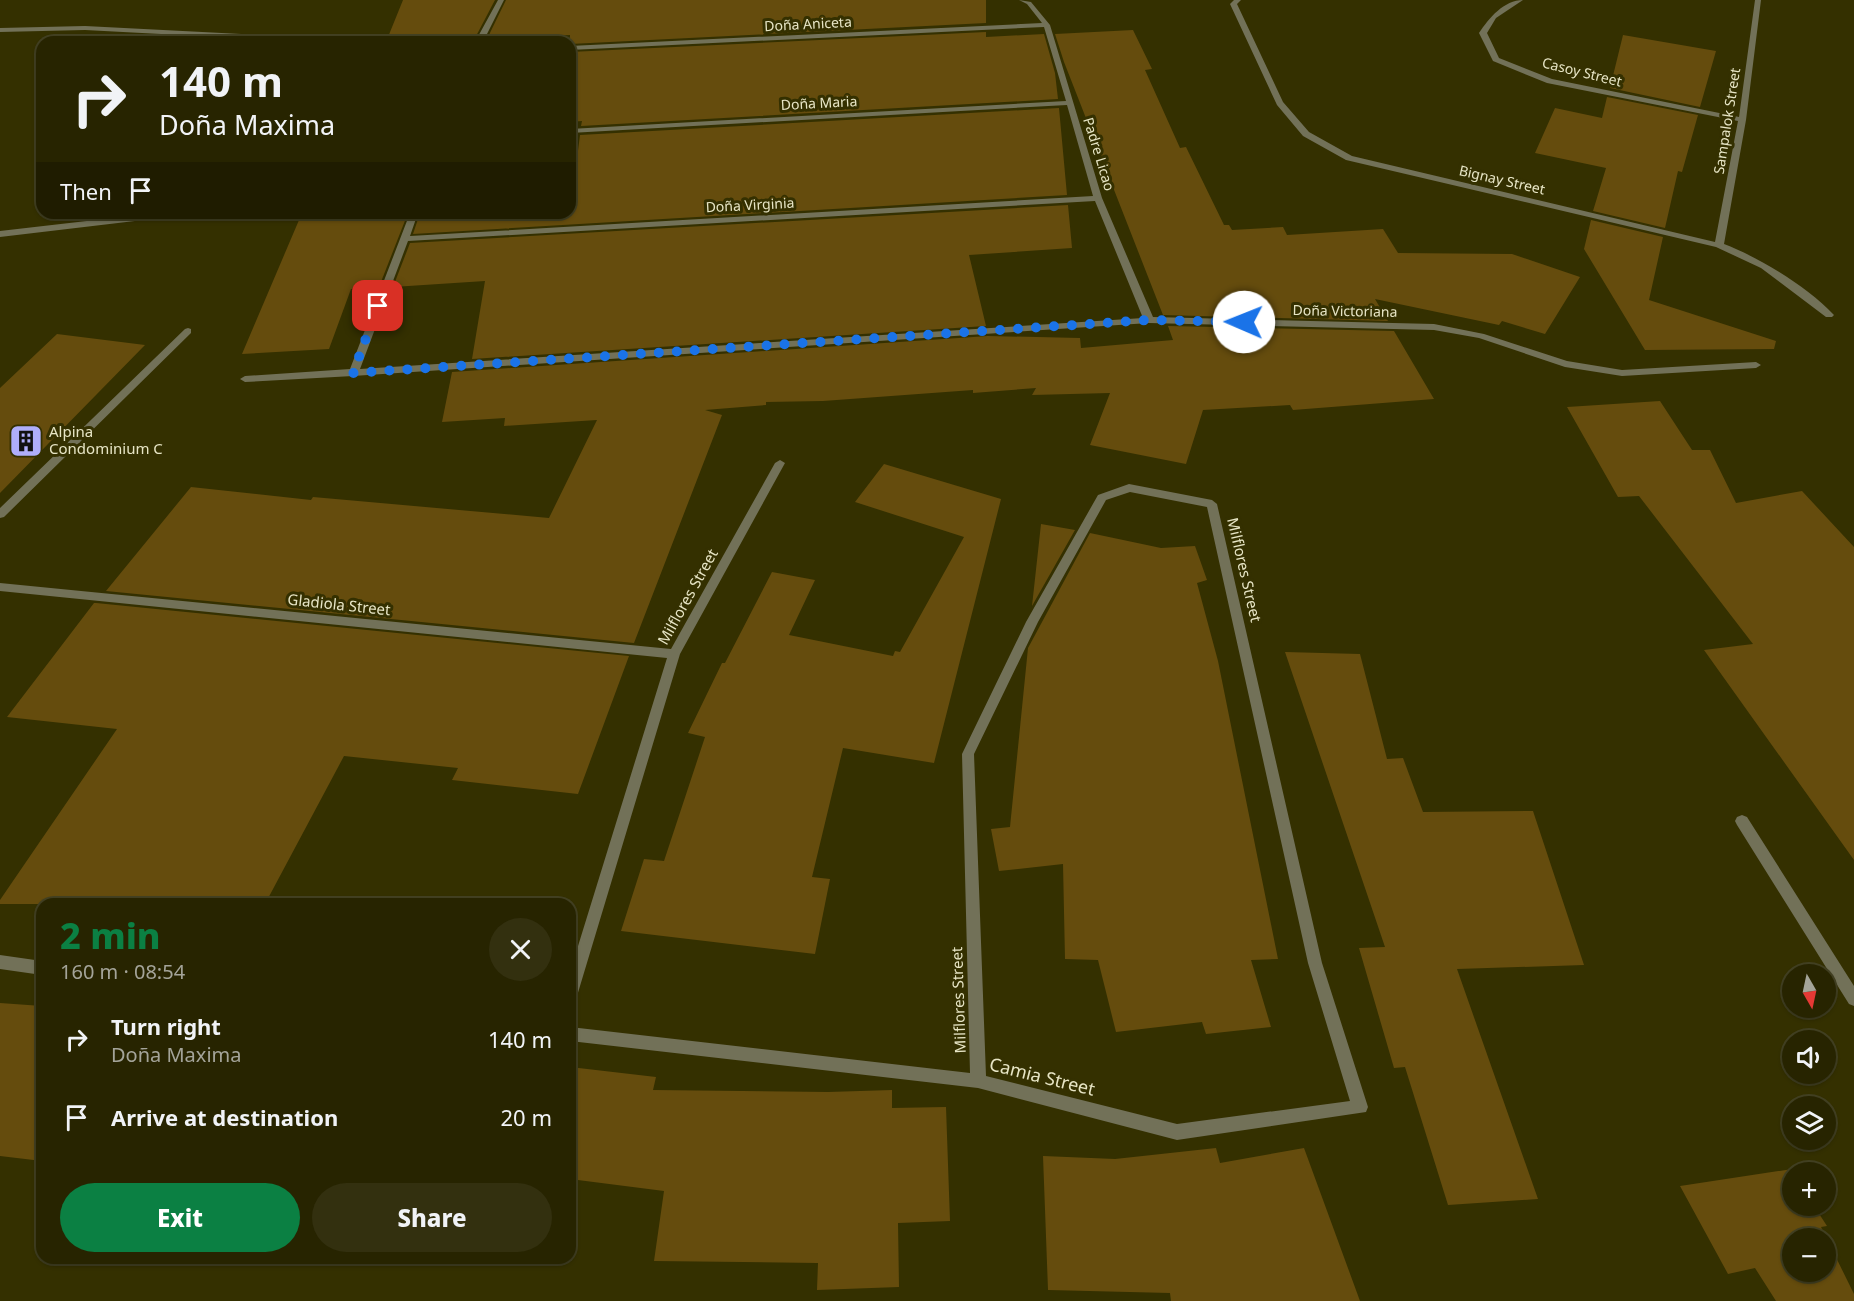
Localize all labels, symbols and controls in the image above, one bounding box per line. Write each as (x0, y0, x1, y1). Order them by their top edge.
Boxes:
street label: Doña Aniceta (764, 12, 852, 35)
text: 140 m (159, 52, 283, 109)
street label: Casoy Street (1540, 52, 1624, 91)
icon: right (60, 60, 138, 138)
street label: Sampalok Street (1709, 66, 1744, 175)
street label: Doña Maria (780, 91, 858, 114)
text: Doña Maxima (159, 106, 335, 143)
street label: Padre Licao (1079, 115, 1120, 193)
street label: Bignay Street (1457, 160, 1547, 199)
icon: arrive (124, 174, 157, 207)
text: Then (60, 176, 112, 206)
street label: Doña Virginia (705, 193, 795, 216)
pin (352, 280, 403, 331)
icon: arrive (361, 289, 394, 322)
position arrow (1212, 290, 1276, 354)
street label: Doña Victoriana (1292, 300, 1398, 321)
place label: Alpina Condominium C (49, 421, 163, 458)
building icon: Alpina Condominium C (8, 423, 44, 459)
street label: Milflores Street (1223, 516, 1267, 625)
street label: Milflores Street (652, 544, 722, 648)
street label: Gladiola Street (287, 589, 392, 619)
text: 2 min (60, 911, 161, 960)
button: close (489, 918, 552, 981)
street label: Milflores Street (946, 946, 970, 1054)
text: 160 m · 08:54 (60, 958, 185, 985)
north arrow (1782, 964, 1836, 1018)
map controls (1782, 964, 1836, 1282)
text: Turn right (111, 1011, 221, 1041)
icon: right (60, 1023, 93, 1056)
text: 140 m (488, 1024, 552, 1054)
button: sound (1782, 1030, 1836, 1084)
text: Doña Maxima (111, 1041, 242, 1068)
street label: Camia Street (987, 1051, 1098, 1101)
button: layers (1782, 1096, 1836, 1150)
icon: arrive (60, 1101, 93, 1134)
text: Arrive at destination (111, 1102, 338, 1132)
text: 20 m (501, 1102, 552, 1132)
button: + (1782, 1162, 1836, 1216)
button: Exit (60, 1183, 300, 1252)
button: Share (312, 1183, 552, 1252)
button: − (1782, 1228, 1836, 1282)

